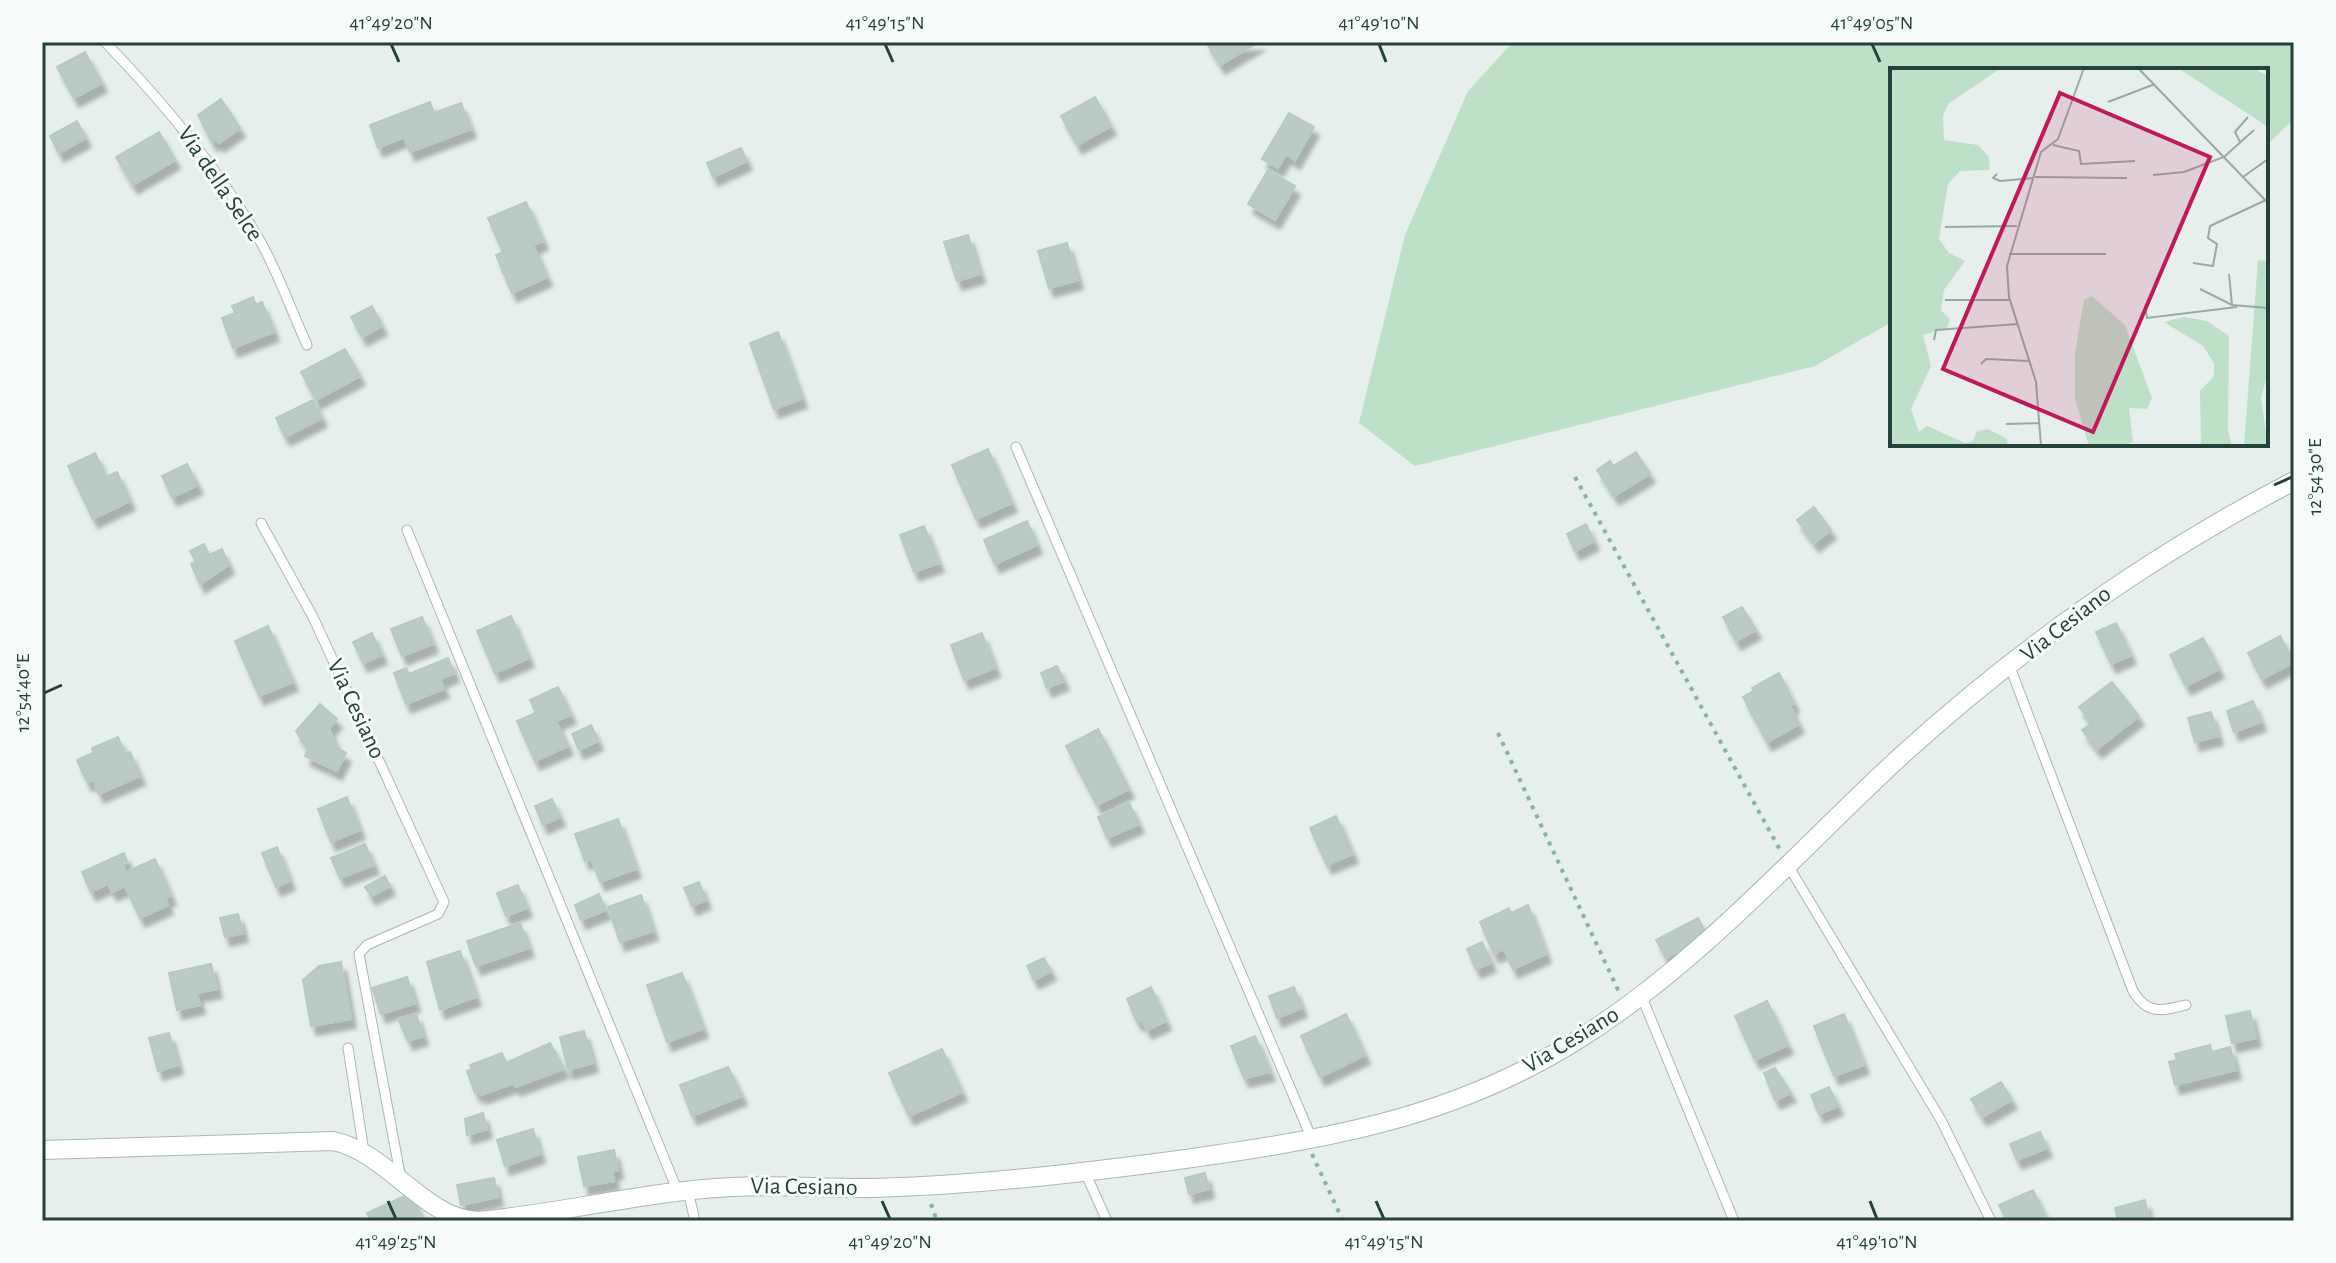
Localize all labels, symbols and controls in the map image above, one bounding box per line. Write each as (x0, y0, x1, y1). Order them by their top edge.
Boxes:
text: 41°49'20"N (349, 13, 433, 33)
text: 41°49'15"N (845, 13, 925, 33)
text: 41°49'10"N (1338, 13, 1420, 33)
text: 41°49'05"N (1831, 13, 1913, 33)
inset map (1890, 68, 2268, 446)
street label: Via della Selce (173, 122, 267, 246)
text: 12°54'30"E (2305, 438, 2325, 516)
street label: Via Cesiano (2016, 582, 2116, 666)
text: 12°54'40"E (13, 653, 33, 732)
street label: Via Cesiano (322, 655, 390, 763)
street label: Via Cesiano (1519, 1002, 1623, 1078)
street label: Via Cesiano (750, 1174, 858, 1200)
text: 41°49'25"N (355, 1232, 437, 1252)
text: 41°49'20"N (848, 1232, 932, 1252)
text: 41°49'15"N (1344, 1232, 1424, 1252)
text: 41°49'10"N (1836, 1232, 1918, 1252)

